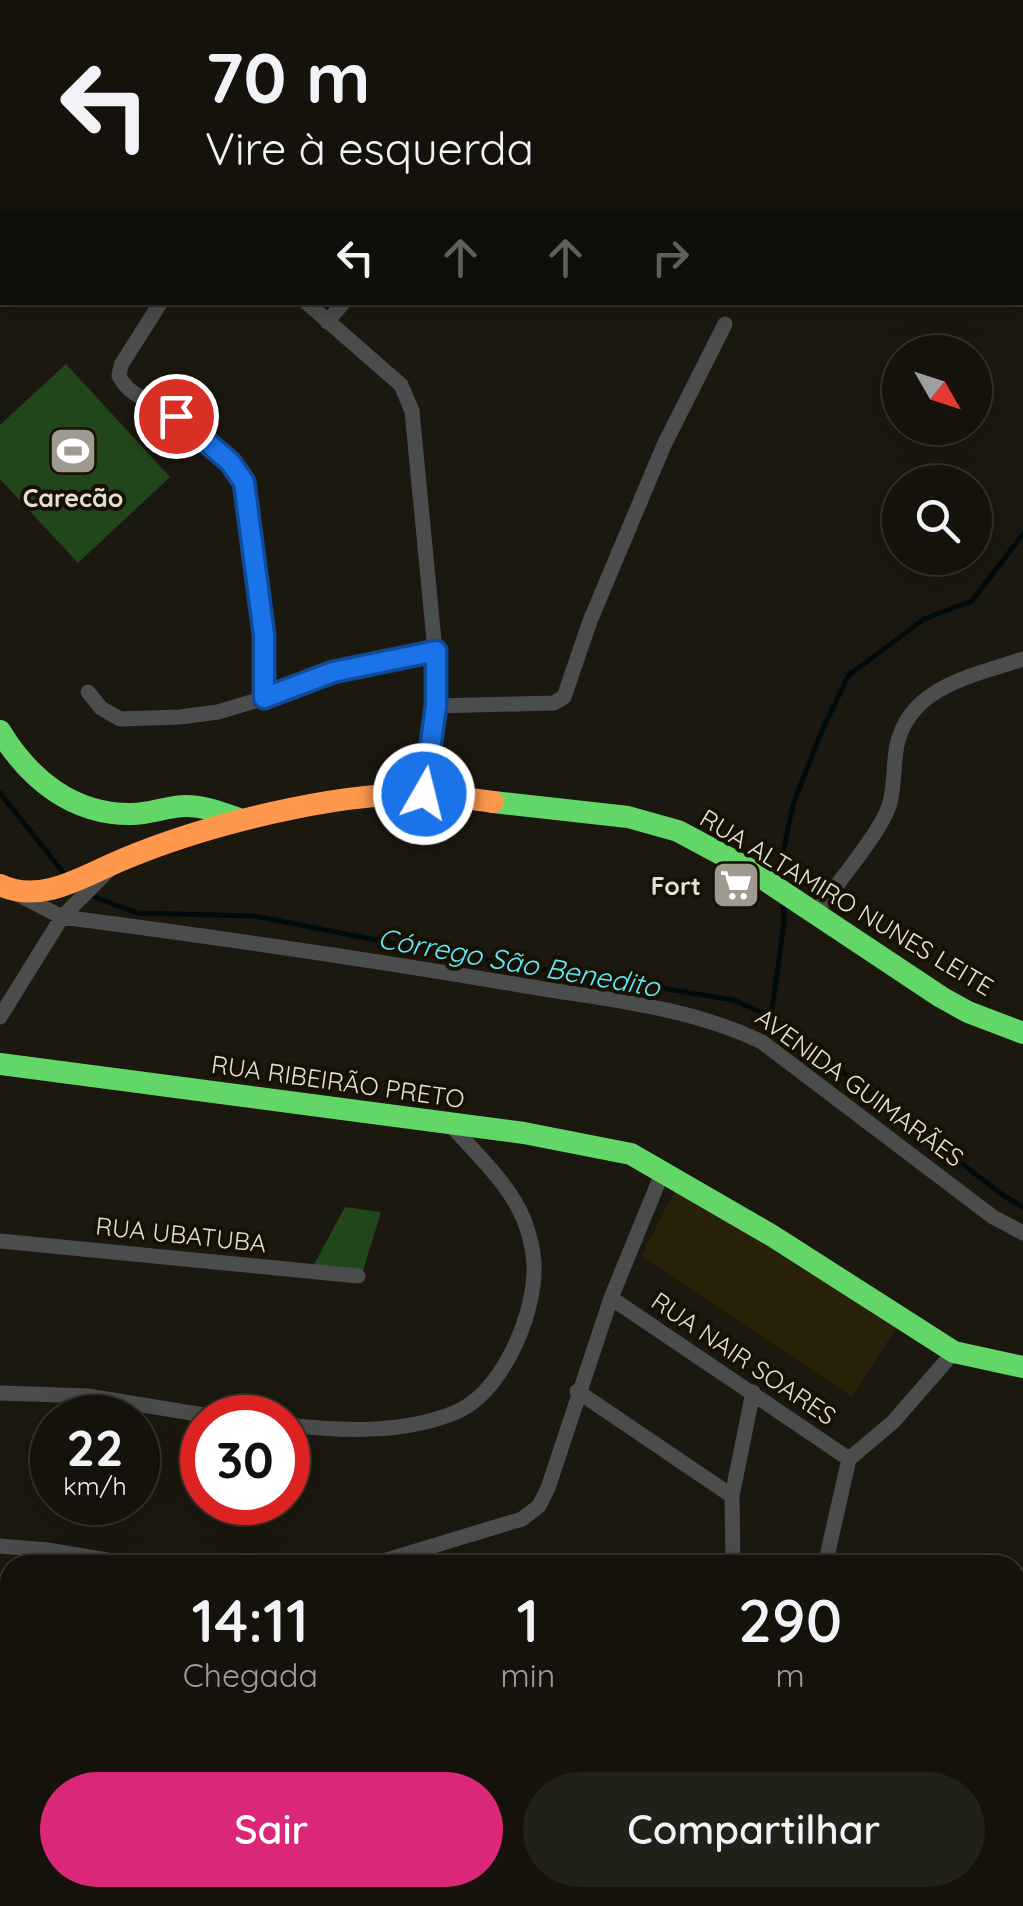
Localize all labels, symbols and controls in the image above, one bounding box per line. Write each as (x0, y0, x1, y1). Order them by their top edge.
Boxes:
text: 70 m (205, 33, 371, 121)
icon: left (40, 40, 170, 170)
text: Vire à esquerda (205, 120, 534, 176)
icon: left (328, 230, 383, 285)
icon: ahead (433, 230, 488, 285)
icon: ahead (538, 230, 593, 285)
icon: right (643, 230, 698, 285)
north arrow (882, 335, 992, 445)
map controls (882, 335, 992, 575)
pin (134, 374, 219, 459)
icon: arrive (149, 389, 204, 444)
sports icon: Carecão (47, 425, 99, 477)
button: search (882, 465, 992, 575)
place label: Carecão (23, 482, 123, 513)
position arrow (372, 742, 476, 846)
street label: RUA ALTAMIRO NUNES LEITE (695, 802, 999, 1002)
supermarket icon: Fort (710, 859, 762, 911)
place label: Fort (651, 870, 701, 901)
water label: Córrego São Benedito (375, 920, 664, 1004)
street label: AVENIDA GUIMARÃES (750, 1001, 970, 1173)
street label: RUA RIBEIRÃO PRETO (209, 1048, 467, 1114)
street label: RUA UBATUBA (94, 1210, 268, 1258)
street label: RUA NAIR SOARES (646, 1285, 842, 1431)
speed limit sign: 30 (180, 1395, 310, 1525)
text: 22 (67, 1416, 123, 1479)
text: km/h (63, 1470, 127, 1501)
text: 14:11 (192, 1582, 309, 1657)
text: 1 (516, 1582, 539, 1657)
text: 290 (738, 1582, 842, 1657)
text: Chegada (183, 1655, 318, 1695)
text: min (501, 1655, 555, 1695)
text: m (775, 1655, 805, 1695)
button: Sair (40, 1772, 503, 1887)
button: Compartilhar (523, 1772, 985, 1887)

